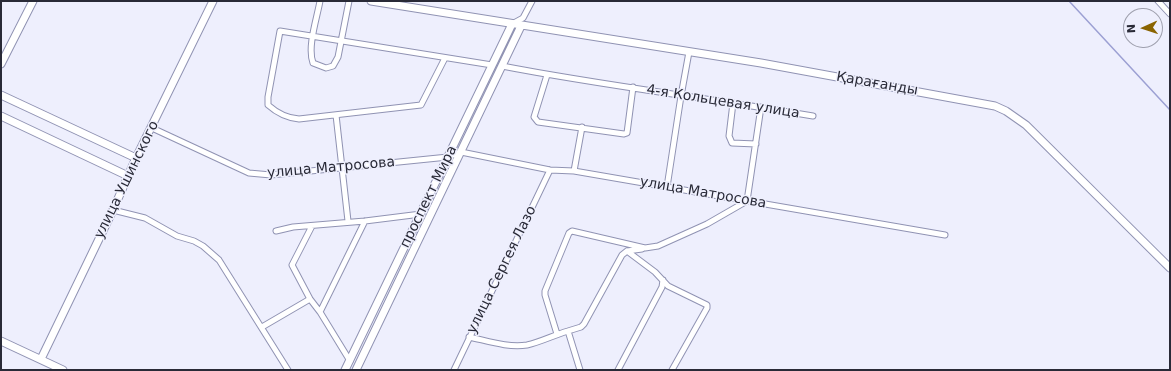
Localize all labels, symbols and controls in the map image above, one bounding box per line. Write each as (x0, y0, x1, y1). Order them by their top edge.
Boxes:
north arrow (1123, 8, 1163, 48)
text: N (1125, 24, 1138, 34)
street label: Қарағанды (835, 69, 919, 99)
street label: 4-я Кольцевая улица (645, 82, 801, 122)
street label: улица Ушинского (91, 118, 163, 242)
street label: проспект Мира (397, 143, 461, 251)
street label: улица Матросова (266, 154, 396, 182)
street label: улица Матросова (638, 174, 768, 212)
street label: улица Сергея Лазо (464, 203, 540, 337)

